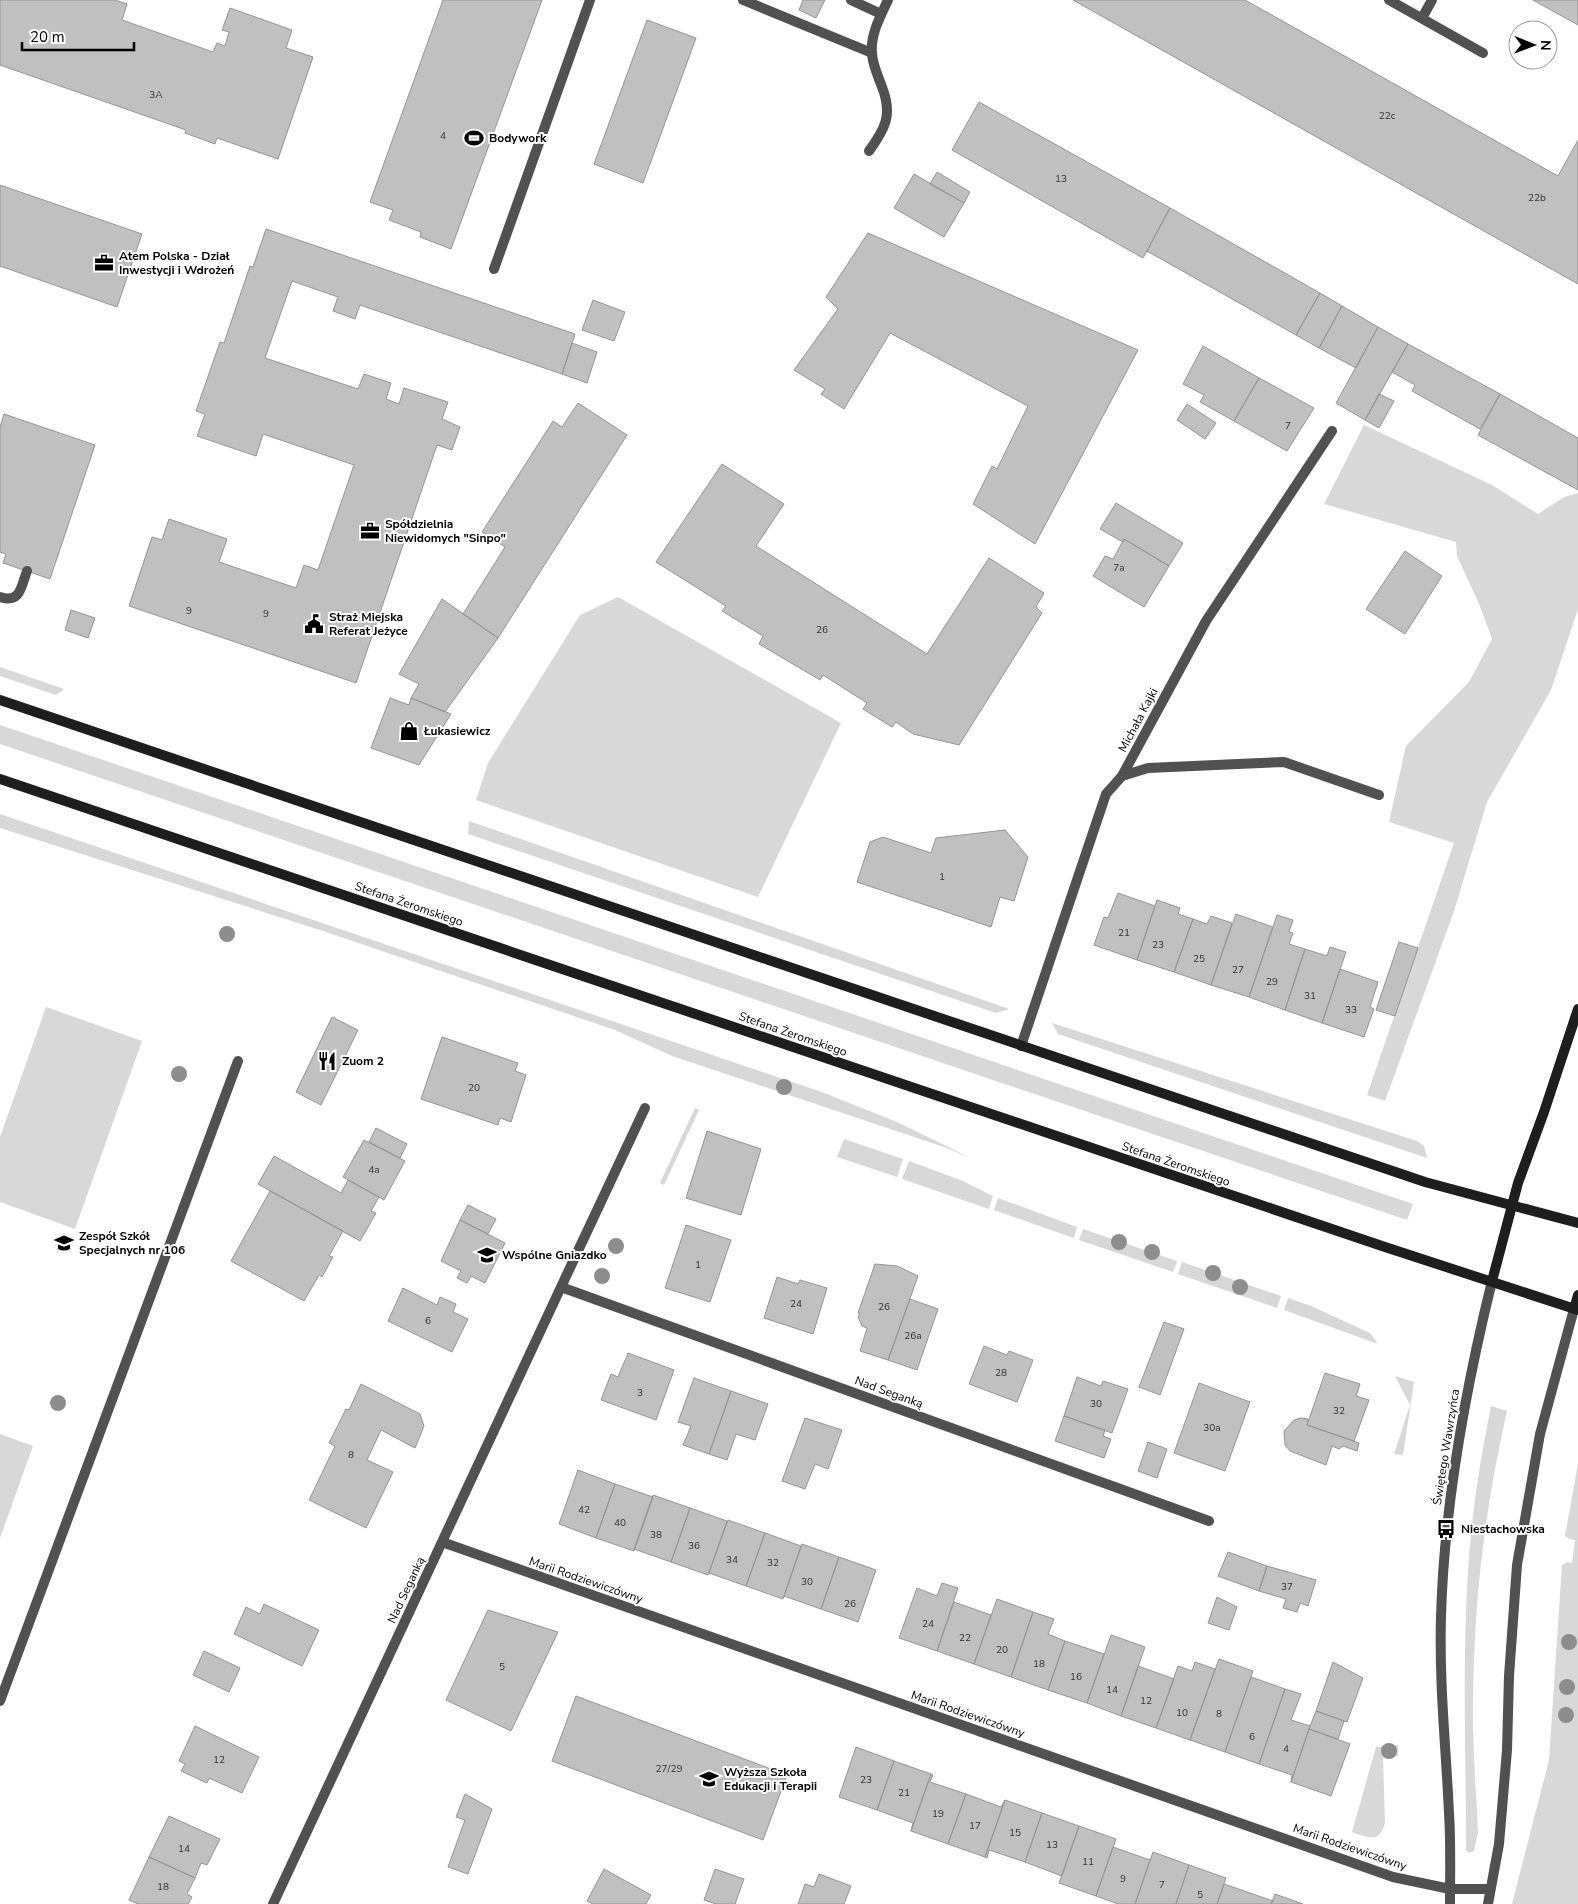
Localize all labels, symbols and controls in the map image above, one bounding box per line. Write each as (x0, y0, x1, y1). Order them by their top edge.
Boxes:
scale bar (22, 20, 135, 52)
north arrow (1508, 20, 1558, 70)
text: 20 m (30, 27, 65, 47)
text: N (1536, 40, 1555, 51)
house number: 3A (149, 88, 163, 102)
house number: 22c (1379, 109, 1396, 123)
sports icon: Bodywork (463, 127, 485, 149)
house number: 4 (440, 129, 446, 143)
place label: Bodywork (489, 130, 547, 146)
house number: 13 (1055, 172, 1067, 186)
house number: 22b (1528, 191, 1546, 205)
place label: Atem Polska - Dział Inwestycji i Wdrożeń (119, 248, 234, 278)
office icon: Atem Polska - Dział Inwestycji i Wdrożeń (93, 252, 115, 274)
house number: 7 (1285, 419, 1291, 433)
place label: Spółdzielnia Niewidomych "Sinpo" (385, 516, 506, 546)
office icon: Spółdzielnia Niewidomych "Sinpo" (359, 520, 381, 542)
house number: 7a (1113, 561, 1125, 575)
house number: 9 (186, 604, 192, 618)
house number: 9 (263, 607, 269, 621)
place label: Straż Miejska Referat Jeżyce (329, 609, 408, 639)
public building icon: Straż Miejska Referat Jeżyce (303, 613, 325, 635)
house number: 26 (816, 623, 828, 637)
street label: Michała Kajki (1114, 685, 1162, 755)
shop icon: Łukasiewicz (398, 720, 420, 742)
place label: Łukasiewicz (423, 723, 491, 739)
house number: 1 (939, 870, 945, 884)
street label: Stefana Żeromskiego (353, 878, 466, 930)
house number: 21 (1118, 926, 1130, 940)
house number: 23 (1152, 938, 1164, 952)
house number: 25 (1193, 952, 1205, 966)
house number: 27 (1232, 963, 1244, 977)
house number: 29 (1266, 975, 1278, 989)
house number: 31 (1304, 989, 1316, 1003)
house number: 33 (1345, 1003, 1357, 1017)
street label: Stefana Żeromskiego (737, 1008, 850, 1060)
restaurant icon: Zuom 2 (316, 1050, 338, 1072)
place label: Zuom 2 (342, 1053, 384, 1069)
house number: 20 (468, 1081, 480, 1095)
street label: Stefana Żeromskiego (1120, 1138, 1233, 1190)
house number: 4a (368, 1163, 380, 1177)
place label: Zespół Szkół Specjalnych nr 106 (79, 1228, 185, 1258)
school or university icon: Zespół Szkół Specjalnych nr 106 (53, 1232, 75, 1254)
school or university icon: Wspólne Gniazdko (476, 1244, 498, 1266)
place label: Wspólne Gniazdko (502, 1247, 607, 1263)
house number: 1 (695, 1258, 701, 1272)
house number: 24 (790, 1297, 802, 1311)
house number: 26 (878, 1300, 890, 1314)
house number: 6 (425, 1314, 431, 1328)
house number: 26a (904, 1329, 922, 1343)
house number: 28 (995, 1366, 1007, 1380)
street label: Nad Seganką (853, 1372, 925, 1412)
house number: 3 (637, 1386, 643, 1400)
street label: Świętego Wawrzyńca (1429, 1388, 1463, 1506)
house number: 30 (1090, 1397, 1102, 1411)
house number: 32 (1333, 1404, 1345, 1418)
house number: 30a (1203, 1421, 1221, 1435)
house number: 8 (348, 1448, 354, 1462)
house number: 42 (578, 1503, 590, 1517)
house number: 40 (614, 1516, 626, 1530)
bus stop icon: Niestachowska (1435, 1518, 1457, 1540)
place label: Niestachowska (1461, 1521, 1545, 1537)
house number: 38 (650, 1528, 662, 1542)
house number: 36 (688, 1539, 700, 1553)
street label: Marii Rodziewiczówny (527, 1553, 646, 1607)
house number: 34 (726, 1553, 738, 1567)
street label: Nad Seganką (384, 1554, 428, 1626)
house number: 32 (767, 1556, 779, 1570)
house number: 30 (801, 1575, 813, 1589)
house number: 37 (1281, 1580, 1293, 1594)
house number: 26 (844, 1597, 856, 1611)
house number: 24 (922, 1617, 934, 1631)
house number: 22 (959, 1631, 971, 1645)
house number: 20 (996, 1643, 1008, 1657)
house number: 18 (1033, 1657, 1045, 1671)
house number: 5 (499, 1660, 505, 1674)
house number: 16 (1070, 1670, 1082, 1684)
house number: 14 (1106, 1683, 1118, 1697)
street label: Marii Rodziewiczówny (909, 1687, 1028, 1741)
house number: 12 (1140, 1694, 1152, 1708)
house number: 10 (1176, 1706, 1188, 1720)
house number: 8 (1216, 1707, 1222, 1721)
house number: 6 (1249, 1730, 1255, 1744)
house number: 4 (1283, 1742, 1289, 1756)
house number: 12 (213, 1753, 225, 1767)
house number: 27/29 (656, 1762, 682, 1776)
place label: Wyższa Szkoła Edukacji i Terapii (724, 1764, 817, 1794)
school or university icon: Wyższa Szkoła Edukacji i Terapii (698, 1768, 720, 1790)
house number: 23 (860, 1773, 872, 1787)
house number: 21 (898, 1786, 910, 1800)
house number: 19 (932, 1807, 944, 1821)
house number: 17 (969, 1819, 981, 1833)
street label: Marii Rodziewiczówny (1291, 1820, 1410, 1874)
house number: 15 (1009, 1826, 1021, 1840)
house number: 13 (1046, 1838, 1058, 1852)
house number: 14 (178, 1842, 190, 1856)
house number: 11 (1082, 1855, 1094, 1869)
house number: 9 (1120, 1872, 1126, 1886)
house number: 7 (1159, 1878, 1165, 1892)
house number: 18 (157, 1880, 169, 1894)
house number: 5 (1197, 1888, 1203, 1902)

